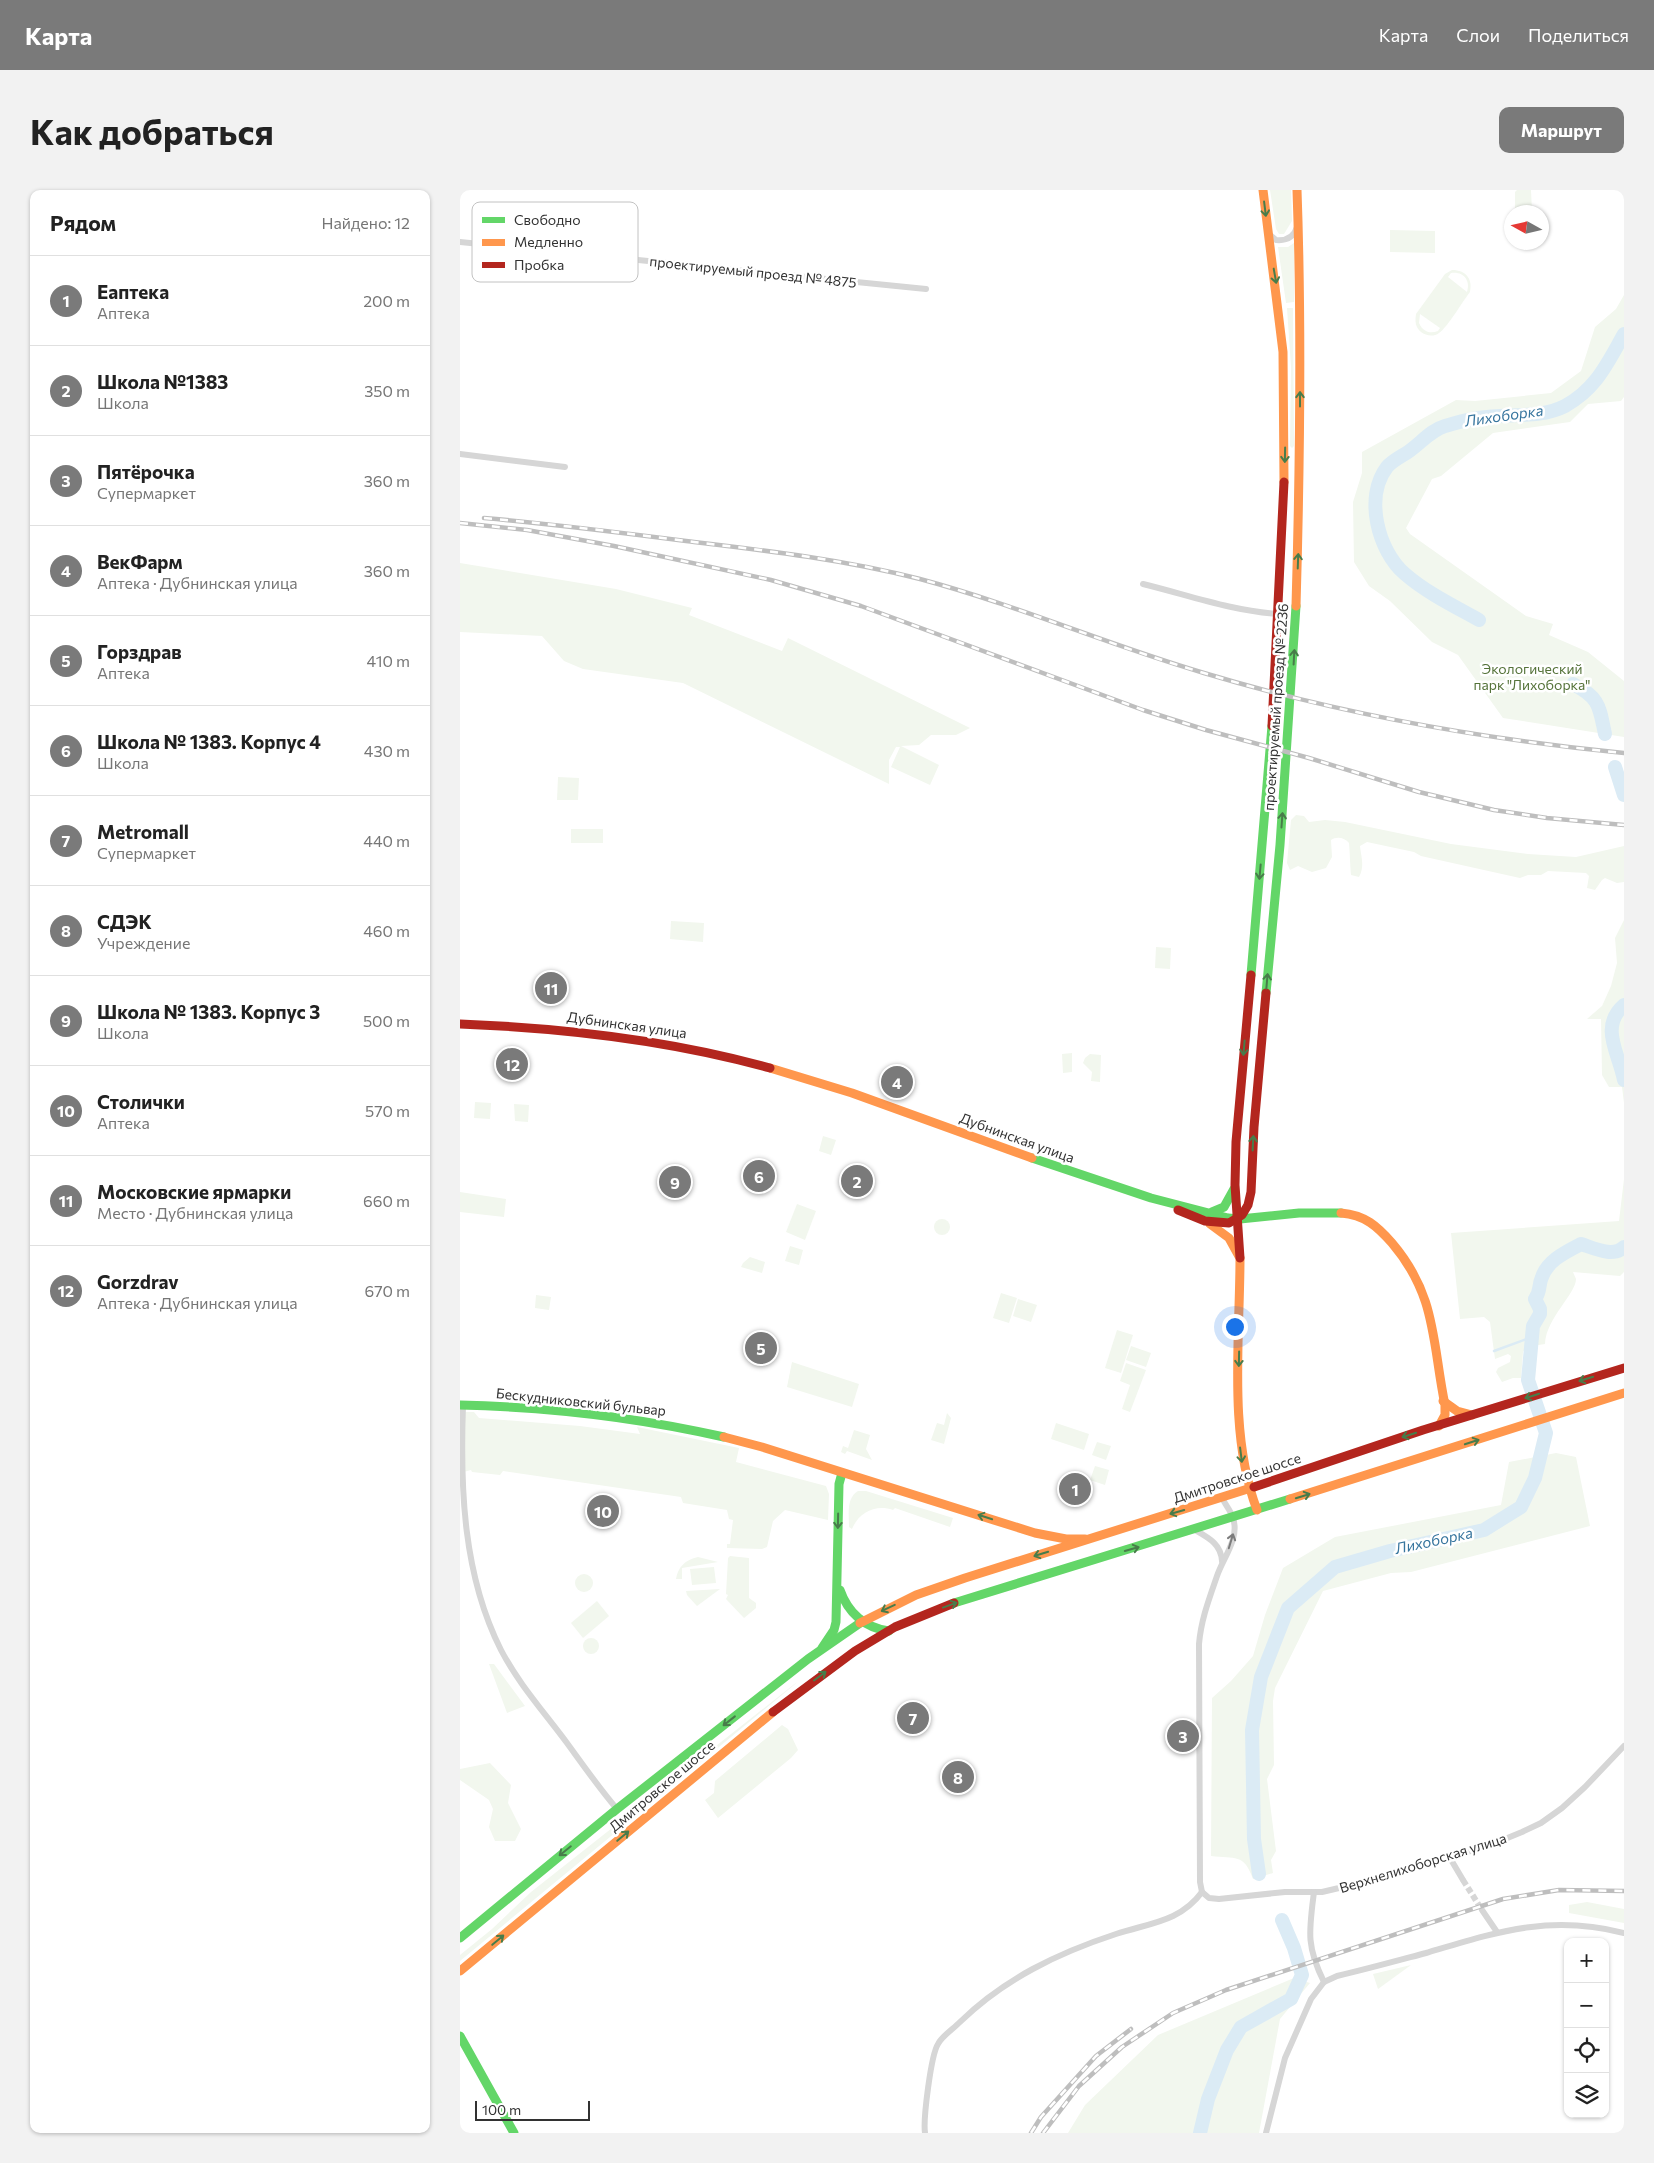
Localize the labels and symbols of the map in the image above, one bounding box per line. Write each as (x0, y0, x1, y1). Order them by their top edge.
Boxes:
one-way arrow (1260, 201, 1270, 217)
legend (472, 202, 638, 282)
north arrow (1504, 205, 1549, 250)
text: Свободно (514, 211, 581, 228)
text: Медленно (514, 233, 583, 250)
street label: проектируемый проезд № 4875 (649, 252, 857, 291)
text: Пробка (514, 256, 564, 273)
one-way arrow (1270, 268, 1280, 284)
one-way arrow (1295, 391, 1305, 408)
water label: Лихоборка (1462, 401, 1544, 430)
one-way arrow (1280, 447, 1290, 463)
one-way arrow (1293, 554, 1303, 570)
street label: проектируемый проезд № 2236 (1260, 603, 1291, 811)
one-way arrow (1289, 650, 1298, 666)
park label: Экологический парк "Лихоборка" (1473, 660, 1591, 693)
one-way arrow (1277, 812, 1287, 828)
one-way arrow (1255, 864, 1265, 880)
pin: 11 (535, 969, 567, 1007)
one-way arrow (1263, 974, 1272, 990)
street label: Дубнинская улица (566, 1008, 688, 1041)
one-way arrow (1240, 1039, 1249, 1055)
pin: 12 (496, 1045, 528, 1083)
pin: 4 (881, 1063, 913, 1101)
street label: Дубнинская улица (958, 1109, 1077, 1166)
one-way arrow (1248, 1135, 1257, 1151)
pin: 6 (743, 1157, 775, 1195)
pin: 2 (841, 1162, 873, 1200)
pin: 9 (659, 1163, 691, 1201)
your location (1222, 1314, 1248, 1340)
pin: 5 (745, 1329, 777, 1367)
one-way arrow (1234, 1351, 1244, 1367)
one-way arrow (1579, 1375, 1595, 1385)
street label: Бескудниковский бульвар (495, 1384, 667, 1419)
one-way arrow (1525, 1392, 1540, 1401)
one-way arrow (1402, 1431, 1417, 1440)
one-way arrow (1463, 1437, 1479, 1446)
one-way arrow (1236, 1447, 1246, 1463)
street label: Дмитровское шоссе (1171, 1449, 1303, 1506)
pin: 1 (1059, 1470, 1091, 1508)
one-way arrow (1295, 1490, 1311, 1500)
pin: 10 (587, 1492, 619, 1530)
one-way arrow (1169, 1507, 1185, 1517)
one-way arrow (977, 1512, 993, 1522)
one-way arrow (834, 1513, 843, 1529)
water label: Лихоборка (1392, 1523, 1475, 1557)
one-way arrow (1227, 1534, 1237, 1550)
one-way arrow (1123, 1543, 1139, 1553)
one-way arrow (1034, 1549, 1050, 1559)
one-way arrow (941, 1600, 957, 1609)
one-way arrow (881, 1604, 896, 1614)
one-way arrow (813, 1671, 827, 1681)
pin: 7 (897, 1699, 929, 1737)
one-way arrow (723, 1716, 736, 1727)
pin: 3 (1167, 1717, 1199, 1755)
street label: Дмитровское шоссе (605, 1736, 718, 1835)
pin: 8 (942, 1758, 974, 1796)
street label: Верхнелихоборская улица (1337, 1829, 1508, 1896)
one-way arrow (616, 1831, 629, 1842)
one-way arrow (559, 1846, 572, 1857)
one-way arrow (491, 1935, 504, 1946)
scale bar (475, 2098, 590, 2121)

